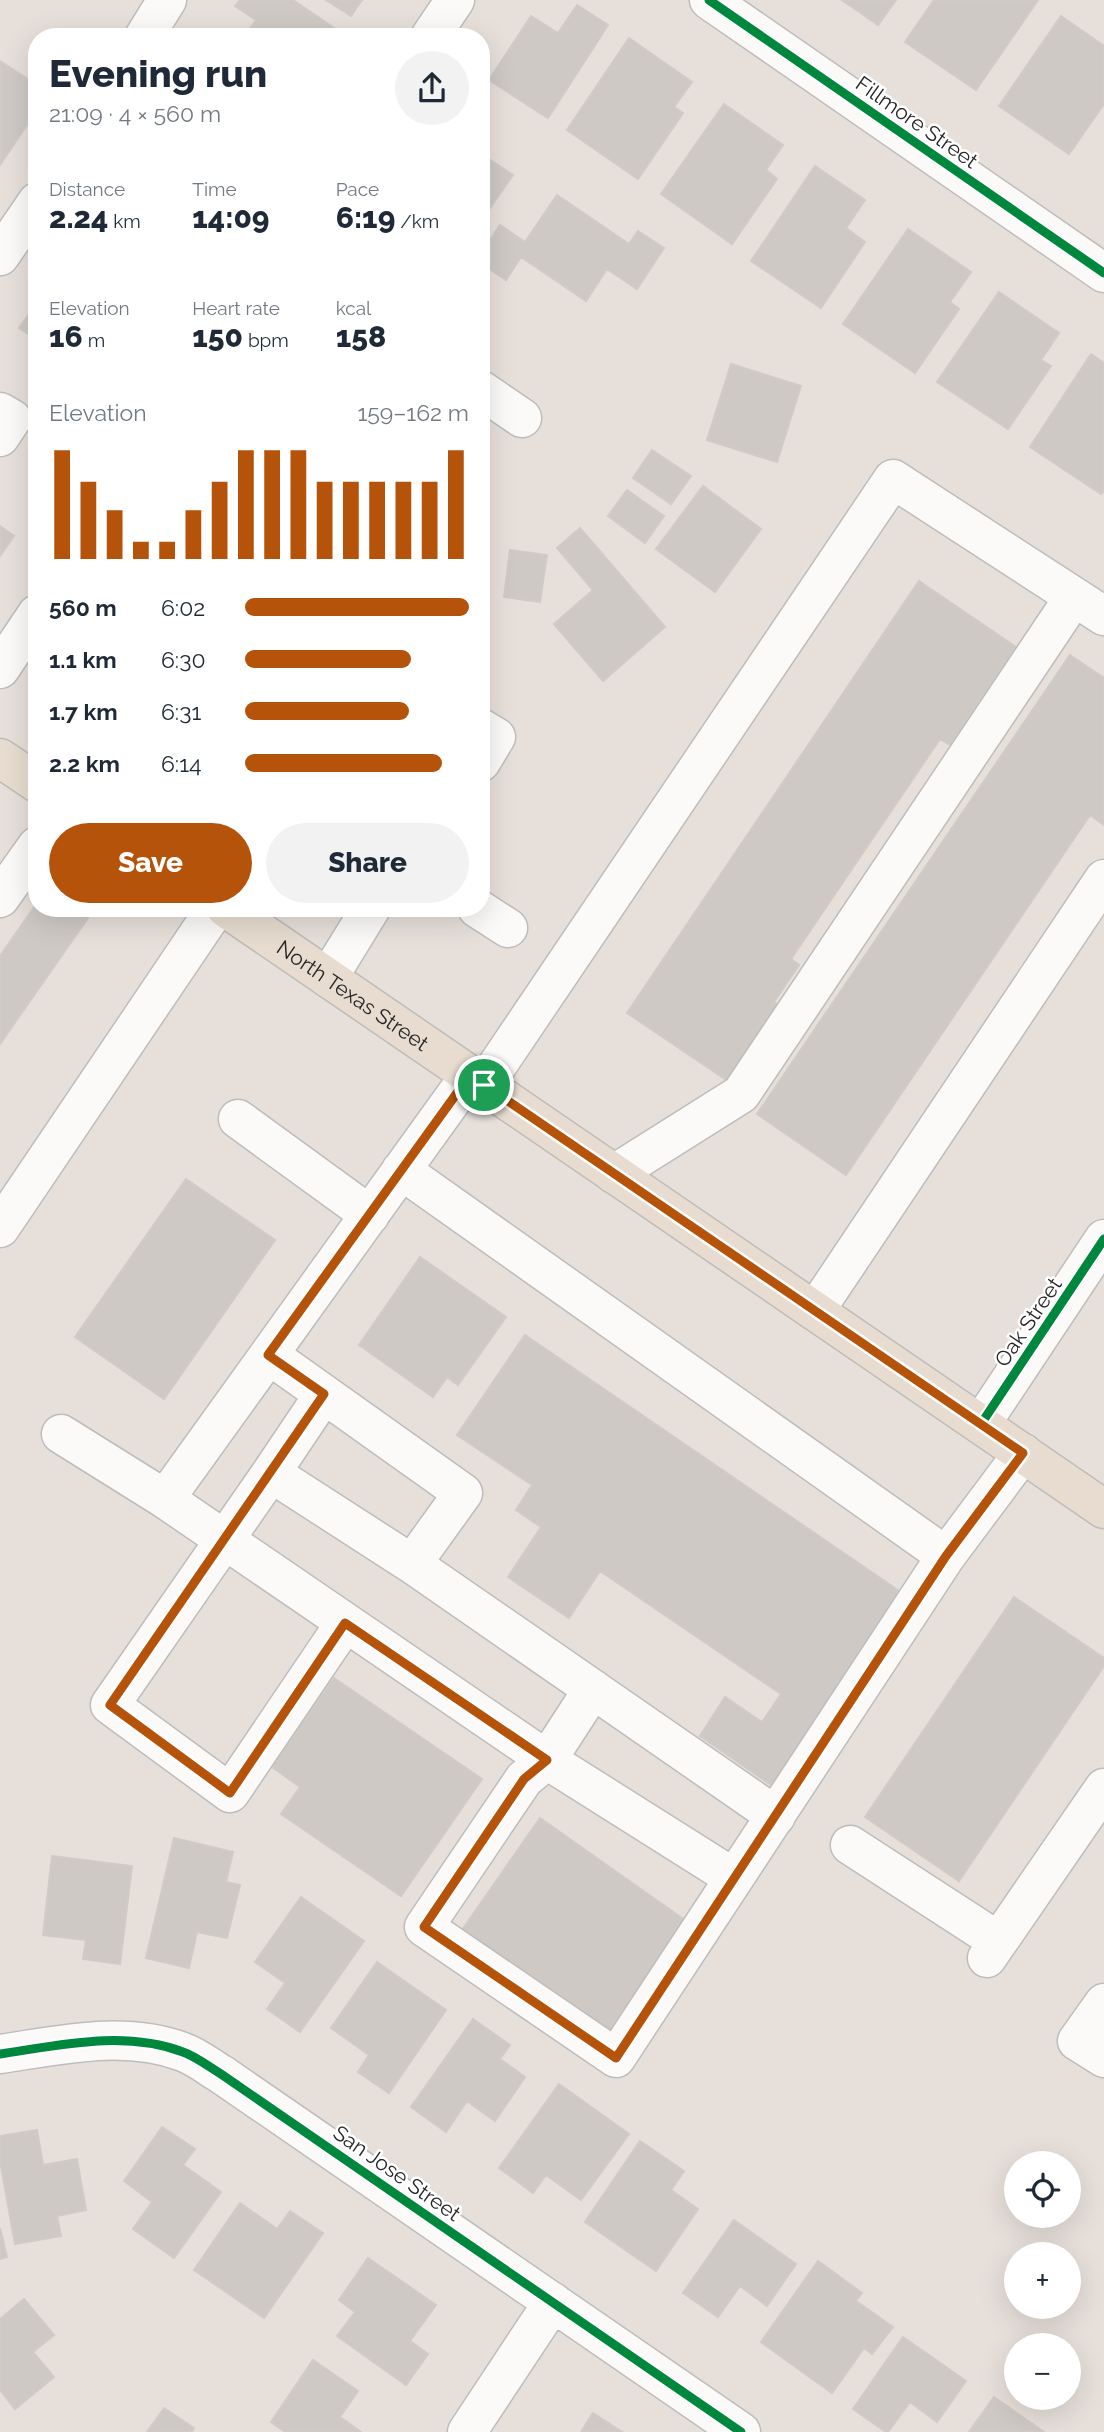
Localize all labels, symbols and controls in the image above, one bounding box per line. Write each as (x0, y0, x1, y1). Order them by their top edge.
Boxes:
text: Evening run (49, 51, 267, 96)
button: share (395, 51, 469, 125)
street label: Fillmore Street (851, 71, 983, 173)
text: 21:09 · 4 × 560 m (49, 100, 221, 127)
text: Distance (49, 178, 125, 200)
text: Time (192, 178, 237, 200)
text: Pace (336, 178, 379, 200)
text: 2.24 (49, 200, 108, 235)
text: 14:09 (192, 200, 270, 235)
text: 6:19 (336, 200, 395, 235)
text: km (108, 210, 141, 232)
text: /km (395, 210, 439, 232)
text: Elevation (49, 297, 130, 319)
text: Heart rate (192, 297, 280, 319)
text: kcal (336, 297, 371, 319)
text: 16 (49, 319, 83, 354)
text: 150 (192, 319, 243, 354)
text: 158 (336, 319, 386, 354)
text: m (83, 329, 105, 351)
text: bpm (243, 329, 289, 351)
text: Elevation (49, 399, 147, 426)
text: 159–162 m (357, 399, 469, 426)
text: 560 m (49, 594, 117, 621)
text: 6:02 (161, 594, 205, 621)
text: 1.1 km (49, 646, 117, 673)
text: 6:30 (161, 646, 206, 673)
text: 1.7 km (49, 698, 118, 725)
text: 6:31 (161, 698, 201, 725)
text: 2.2 km (49, 750, 120, 777)
text: 6:14 (161, 750, 202, 777)
button: Save (49, 823, 252, 903)
button: Share (266, 823, 469, 903)
street label: North Texas Street (273, 934, 434, 1056)
pin (454, 1055, 514, 1115)
icon: arrive (465, 1066, 503, 1104)
street label: Oak Street (989, 1273, 1067, 1371)
street label: San Jose Street (329, 2120, 465, 2226)
map controls (1004, 2151, 1081, 2410)
button: locate (1004, 2151, 1081, 2228)
button: + (1004, 2242, 1081, 2319)
button: − (1004, 2333, 1081, 2410)

